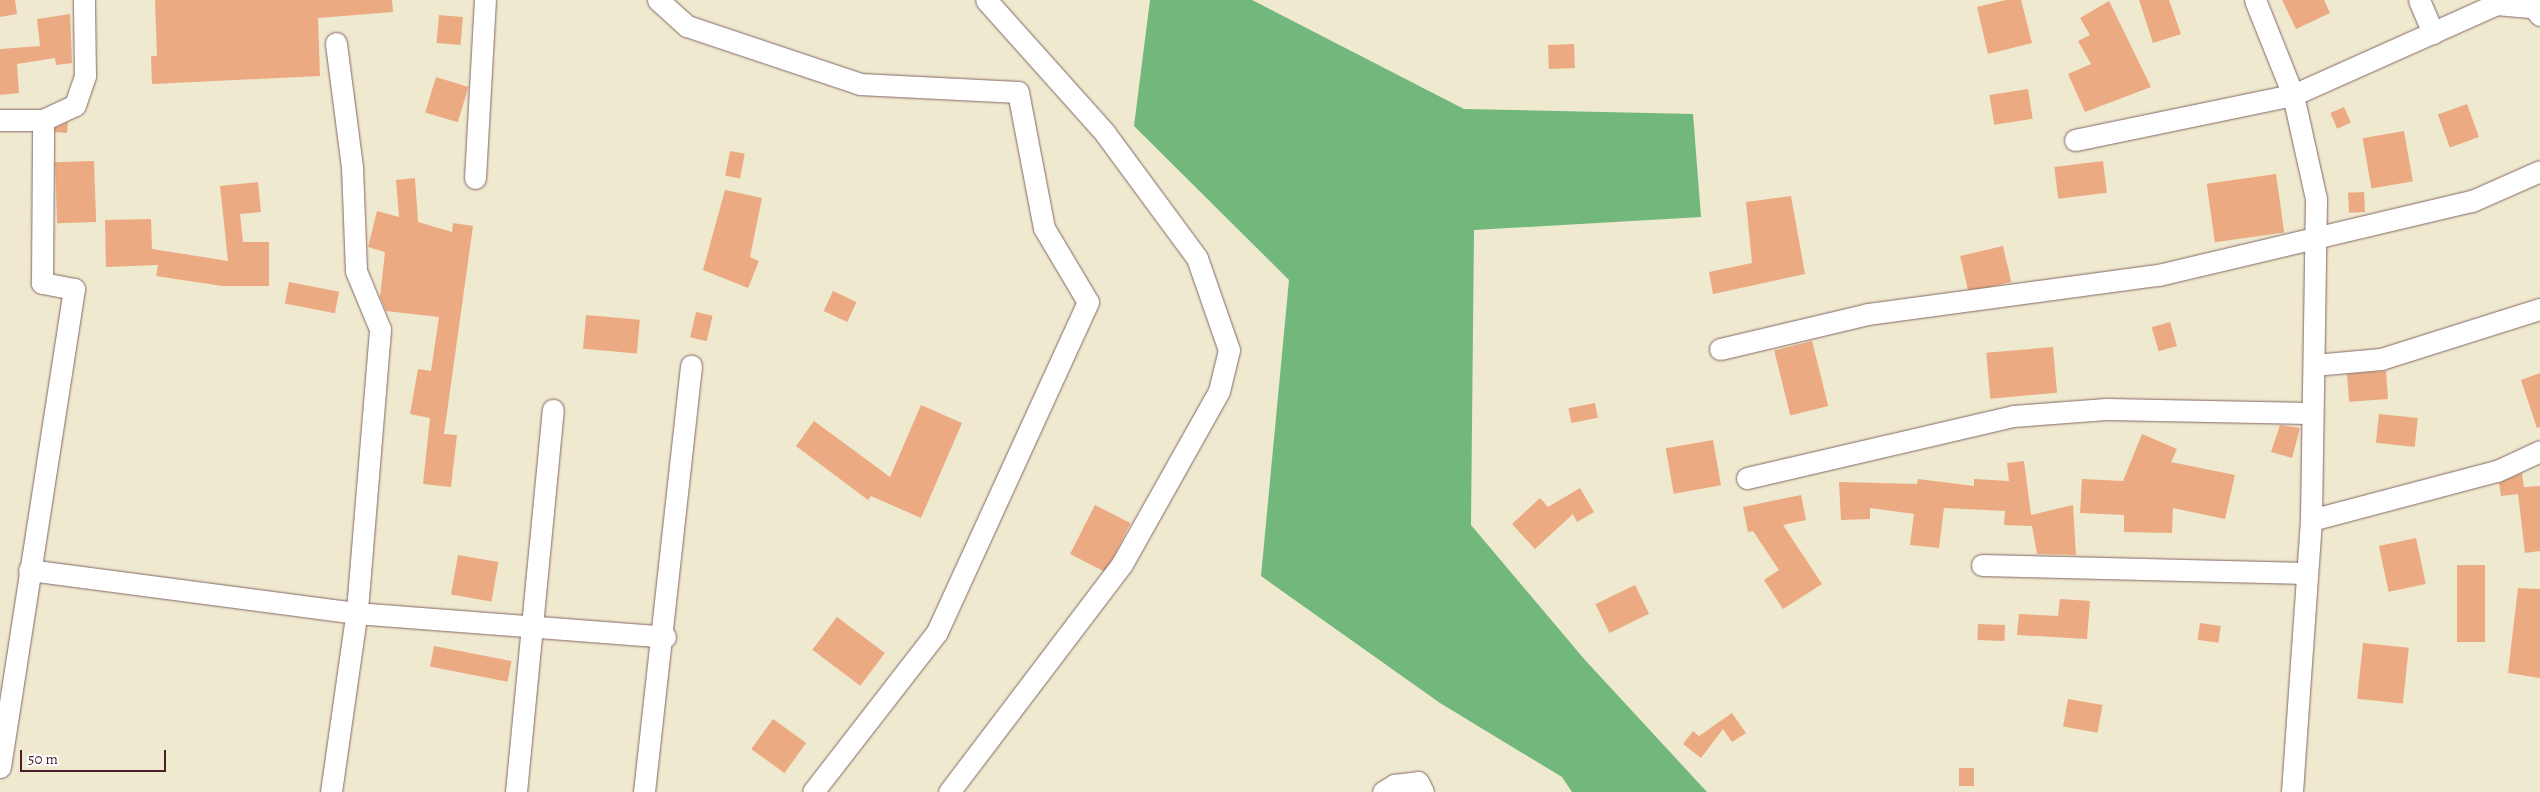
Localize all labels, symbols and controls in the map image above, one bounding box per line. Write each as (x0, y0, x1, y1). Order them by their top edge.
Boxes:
scale bar (22, 740, 169, 772)
text: 50 m (28, 749, 58, 769)

